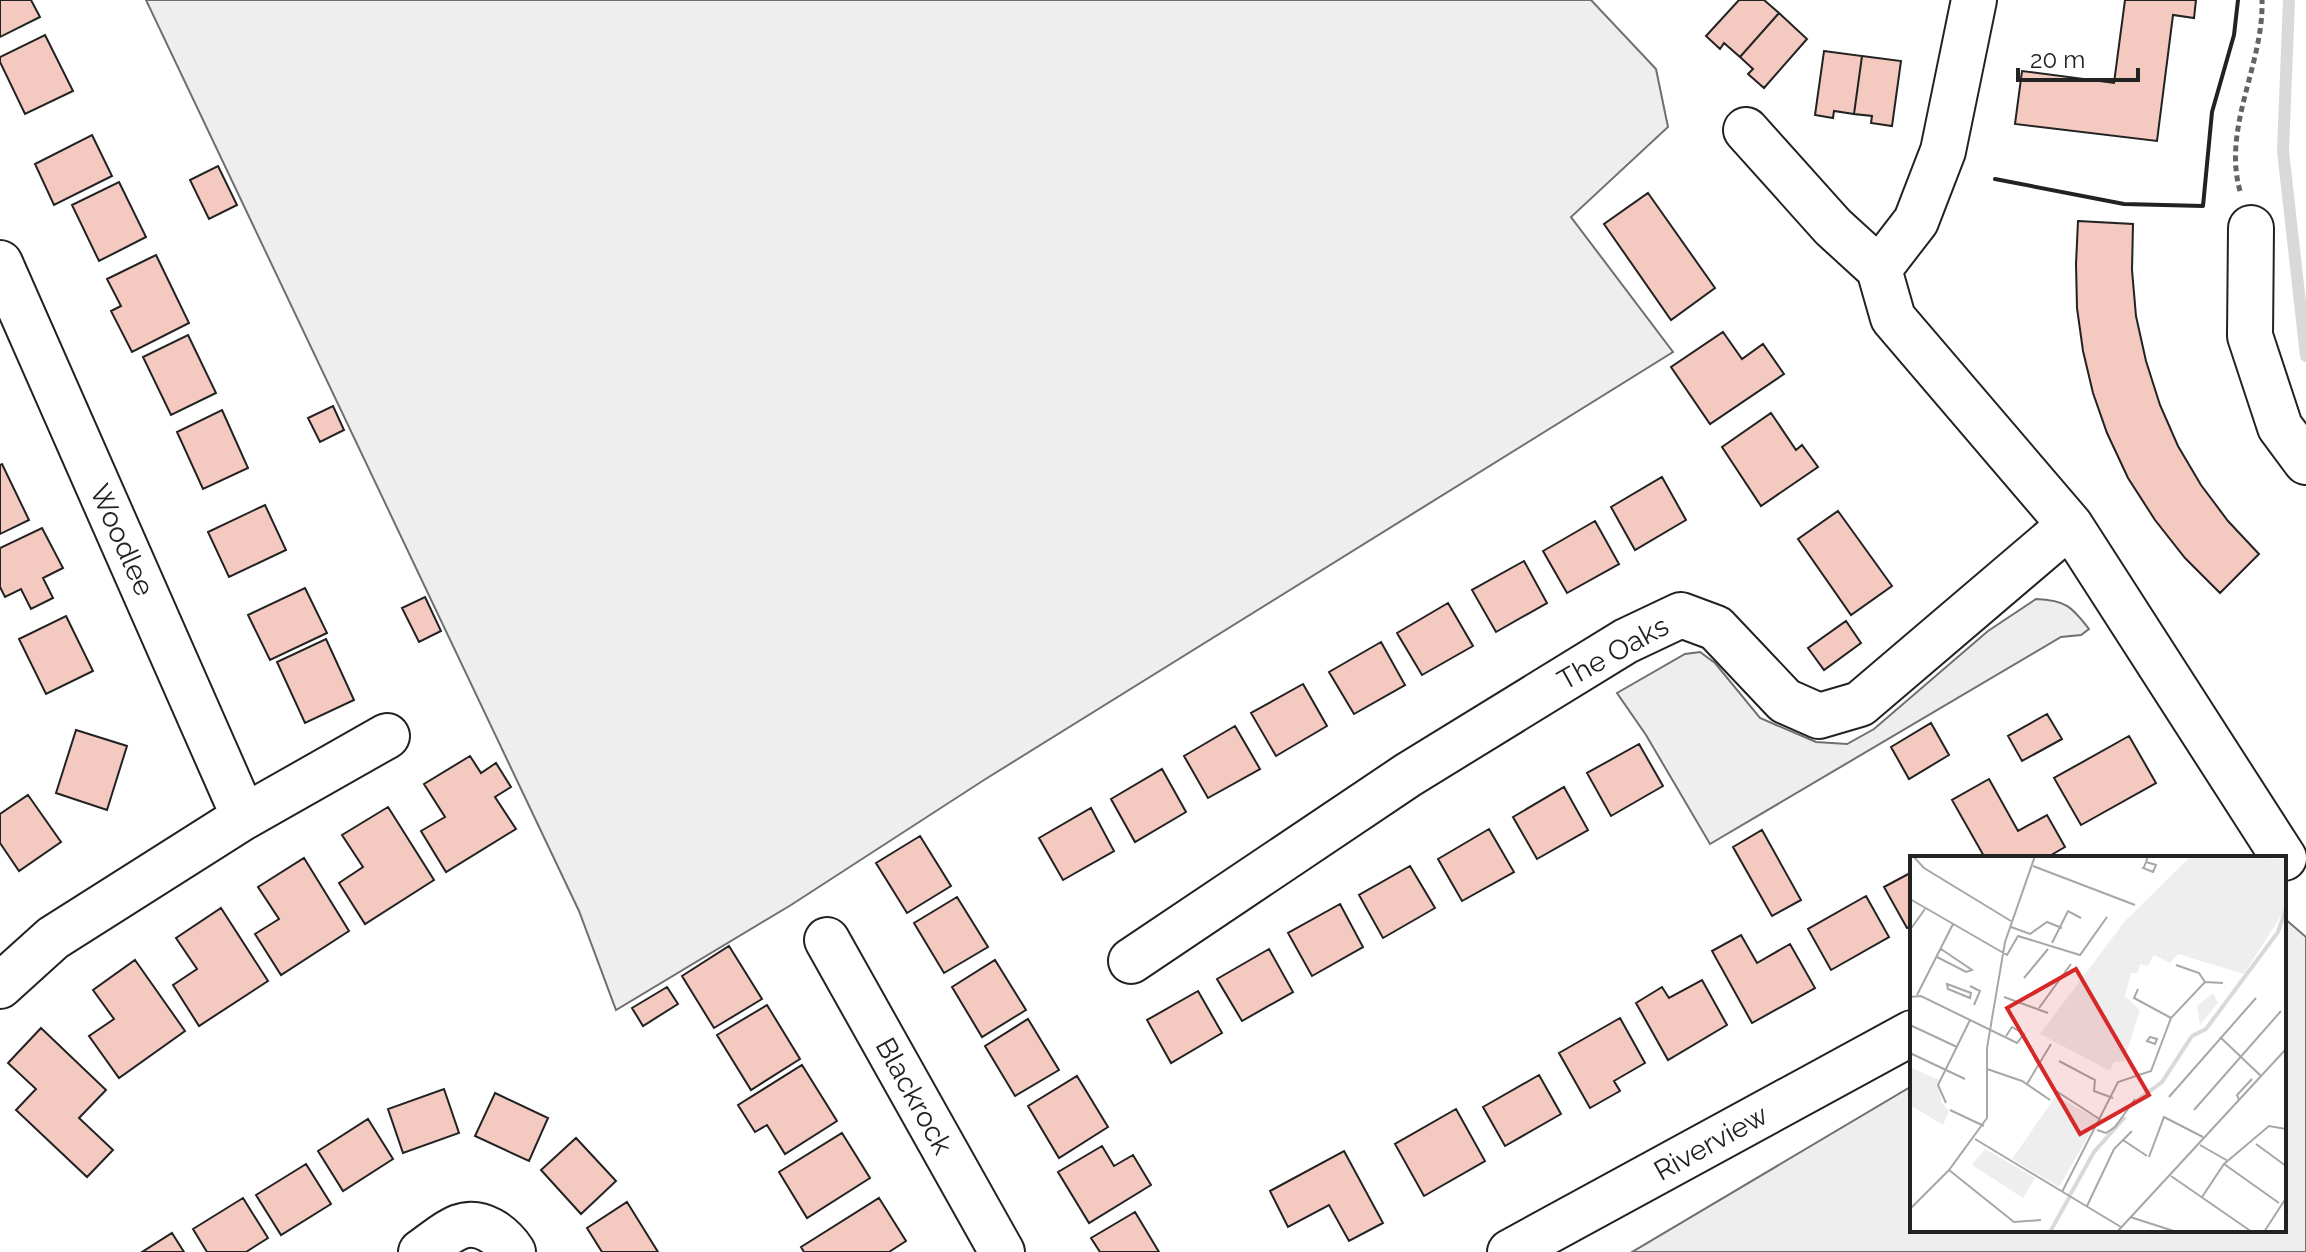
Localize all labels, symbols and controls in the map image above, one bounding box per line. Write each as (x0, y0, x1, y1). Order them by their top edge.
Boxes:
scale bar (2018, 32, 2138, 82)
text: 20 m (2030, 45, 2085, 74)
street label: Woodlee (83, 479, 161, 601)
street label: The Oaks (1552, 609, 1674, 697)
inset map (1910, 856, 2286, 1232)
street label: Blackrock (869, 1032, 960, 1160)
street label: Riverview (1648, 1098, 1774, 1188)

